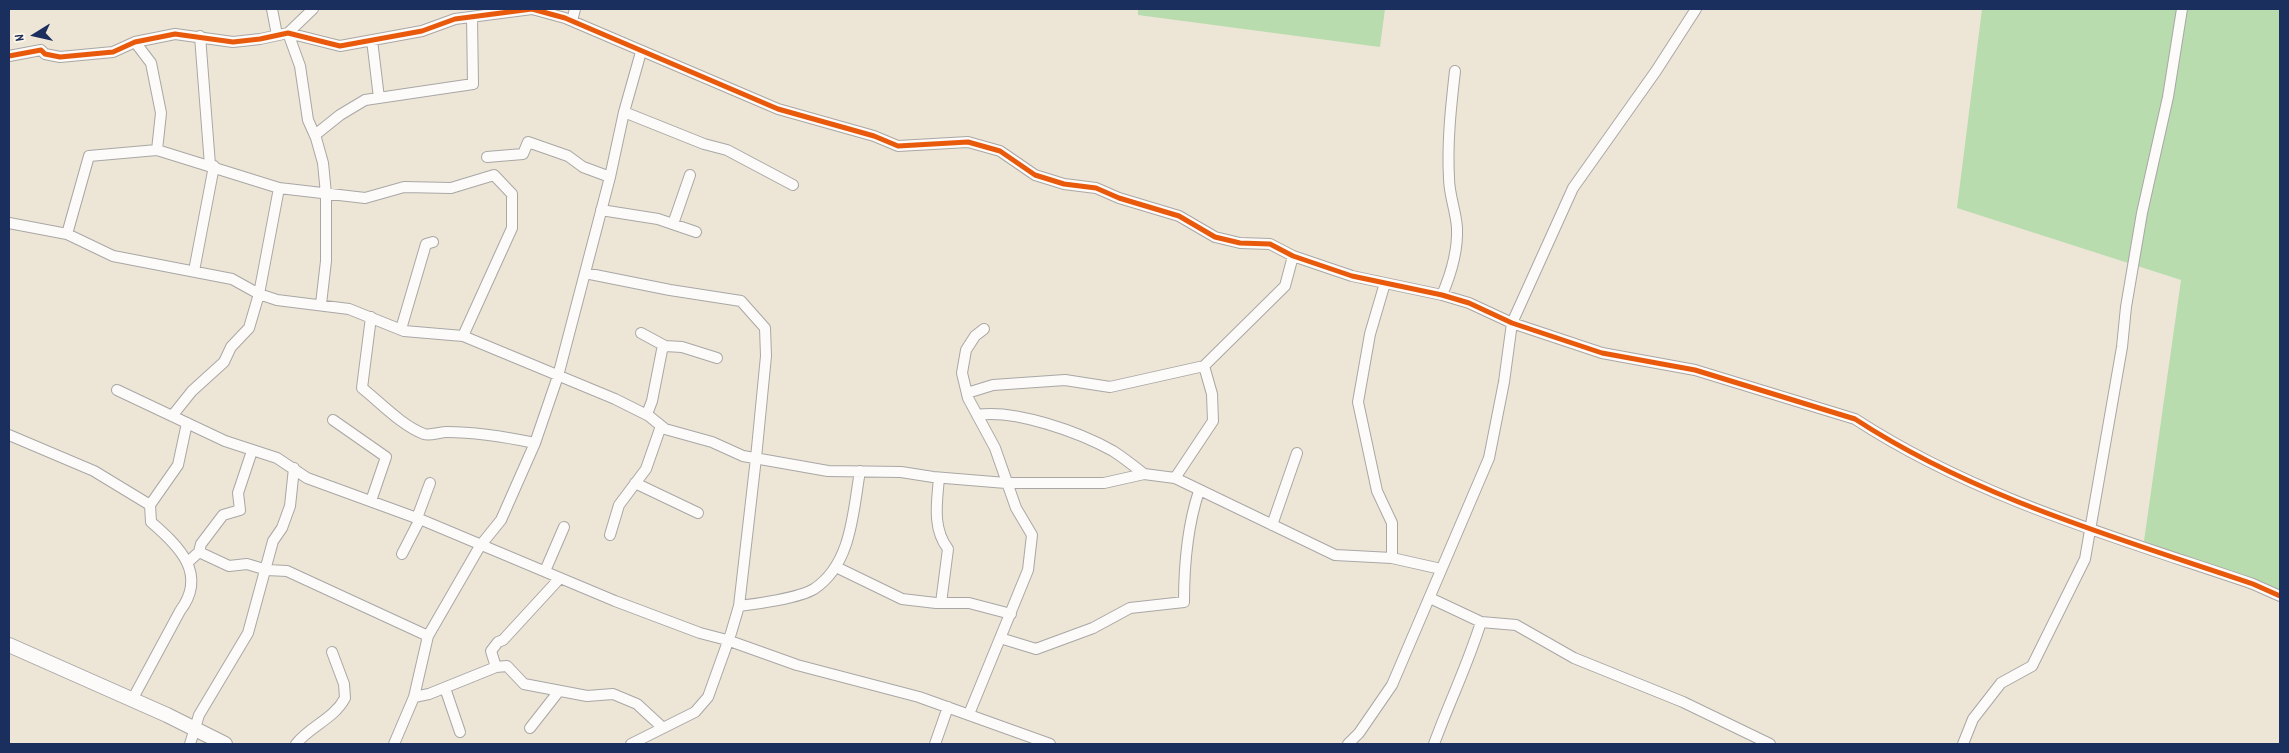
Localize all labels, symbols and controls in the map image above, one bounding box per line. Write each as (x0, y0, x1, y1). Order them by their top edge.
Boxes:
north arrow (10, 10, 60, 60)
text: N (10, 32, 31, 43)

